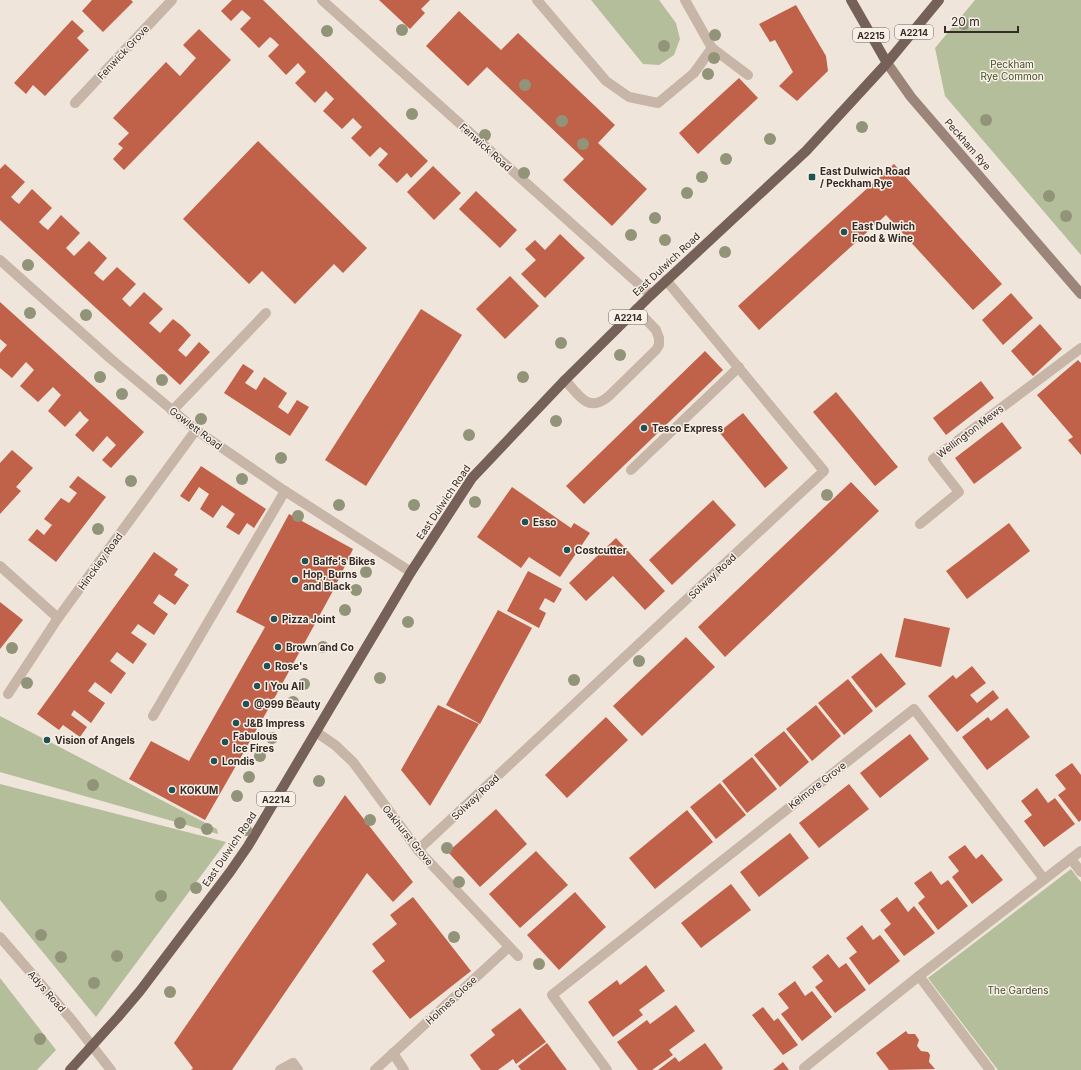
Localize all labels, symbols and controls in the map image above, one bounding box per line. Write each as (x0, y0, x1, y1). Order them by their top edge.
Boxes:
scale bar (945, 8, 1018, 34)
text: 20 m (951, 14, 980, 29)
street label: Fenwick Grove (95, 22, 151, 82)
road number: A2214 (895, 25, 933, 39)
road number: A2215 (853, 28, 889, 42)
park label: Peckham Rye Common (980, 58, 1044, 82)
street label: Peckham Rye (942, 116, 994, 172)
street label: Fenwick Road (457, 120, 515, 174)
place label: East Dulwich Road / Peckham Rye (820, 165, 910, 190)
marker: East Dulwich Road / Peckham Rye (807, 172, 817, 182)
place label: East Dulwich Food & Wine (852, 220, 915, 244)
marker: East Dulwich Food & Wine (839, 227, 849, 237)
street label: East Dulwich Road (630, 230, 702, 298)
road number: A2214 (609, 310, 647, 324)
street label: Wellington Mews (934, 402, 1006, 460)
street label: Gowlett Road (167, 404, 225, 452)
place label: Tesco Express (652, 422, 723, 434)
marker: Tesco Express (639, 423, 649, 433)
street label: East Dulwich Road (413, 462, 473, 542)
place label: Esso (533, 516, 556, 528)
marker: Esso (520, 517, 530, 527)
street label: Hinckley Road (75, 530, 125, 592)
place label: Costcutter (575, 544, 627, 556)
marker: Costcutter (562, 545, 572, 555)
street label: Solway Road (686, 551, 738, 601)
place label: Balfe's Bikes (313, 555, 376, 567)
marker: Balfe's Bikes (300, 556, 310, 566)
place label: Hop, Burns and Black (303, 568, 358, 592)
marker: Hop, Burns and Black (290, 575, 300, 585)
place label: Pizza Joint (282, 613, 336, 625)
marker: Pizza Joint (269, 614, 279, 624)
place label: Brown and Co (286, 641, 354, 653)
marker: Brown and Co (273, 642, 283, 652)
place label: Rose's (275, 660, 308, 672)
marker: Rose's (262, 661, 272, 671)
place label: I You All (265, 680, 304, 692)
marker: I You All (252, 681, 262, 691)
place label: @999 Beauty (254, 698, 321, 711)
marker: @999 Beauty (241, 699, 251, 709)
place label: J&B Impress (244, 717, 305, 729)
marker: J&B Impress (231, 718, 241, 728)
place label: Fabulous Ice Fires (233, 730, 278, 754)
place label: Vision of Angels (55, 734, 135, 747)
marker: Vision of Angels (42, 735, 52, 745)
marker: Fabulous Ice Fires (220, 737, 230, 747)
place label: Londis (222, 755, 255, 767)
marker: Londis (209, 756, 219, 766)
street label: Kelmore Grove (786, 759, 848, 811)
street label: Solway Road (449, 772, 501, 822)
place label: KOKUM (180, 784, 218, 796)
marker: KOKUM (167, 785, 177, 795)
road number: A2214 (257, 792, 295, 806)
street label: Oakhurst Grove (380, 803, 436, 868)
street label: East Dulwich Road (199, 809, 259, 889)
street label: Adys Road (26, 968, 68, 1014)
street label: Holmes Close (423, 973, 479, 1027)
park label: The Gardens (988, 984, 1048, 996)

